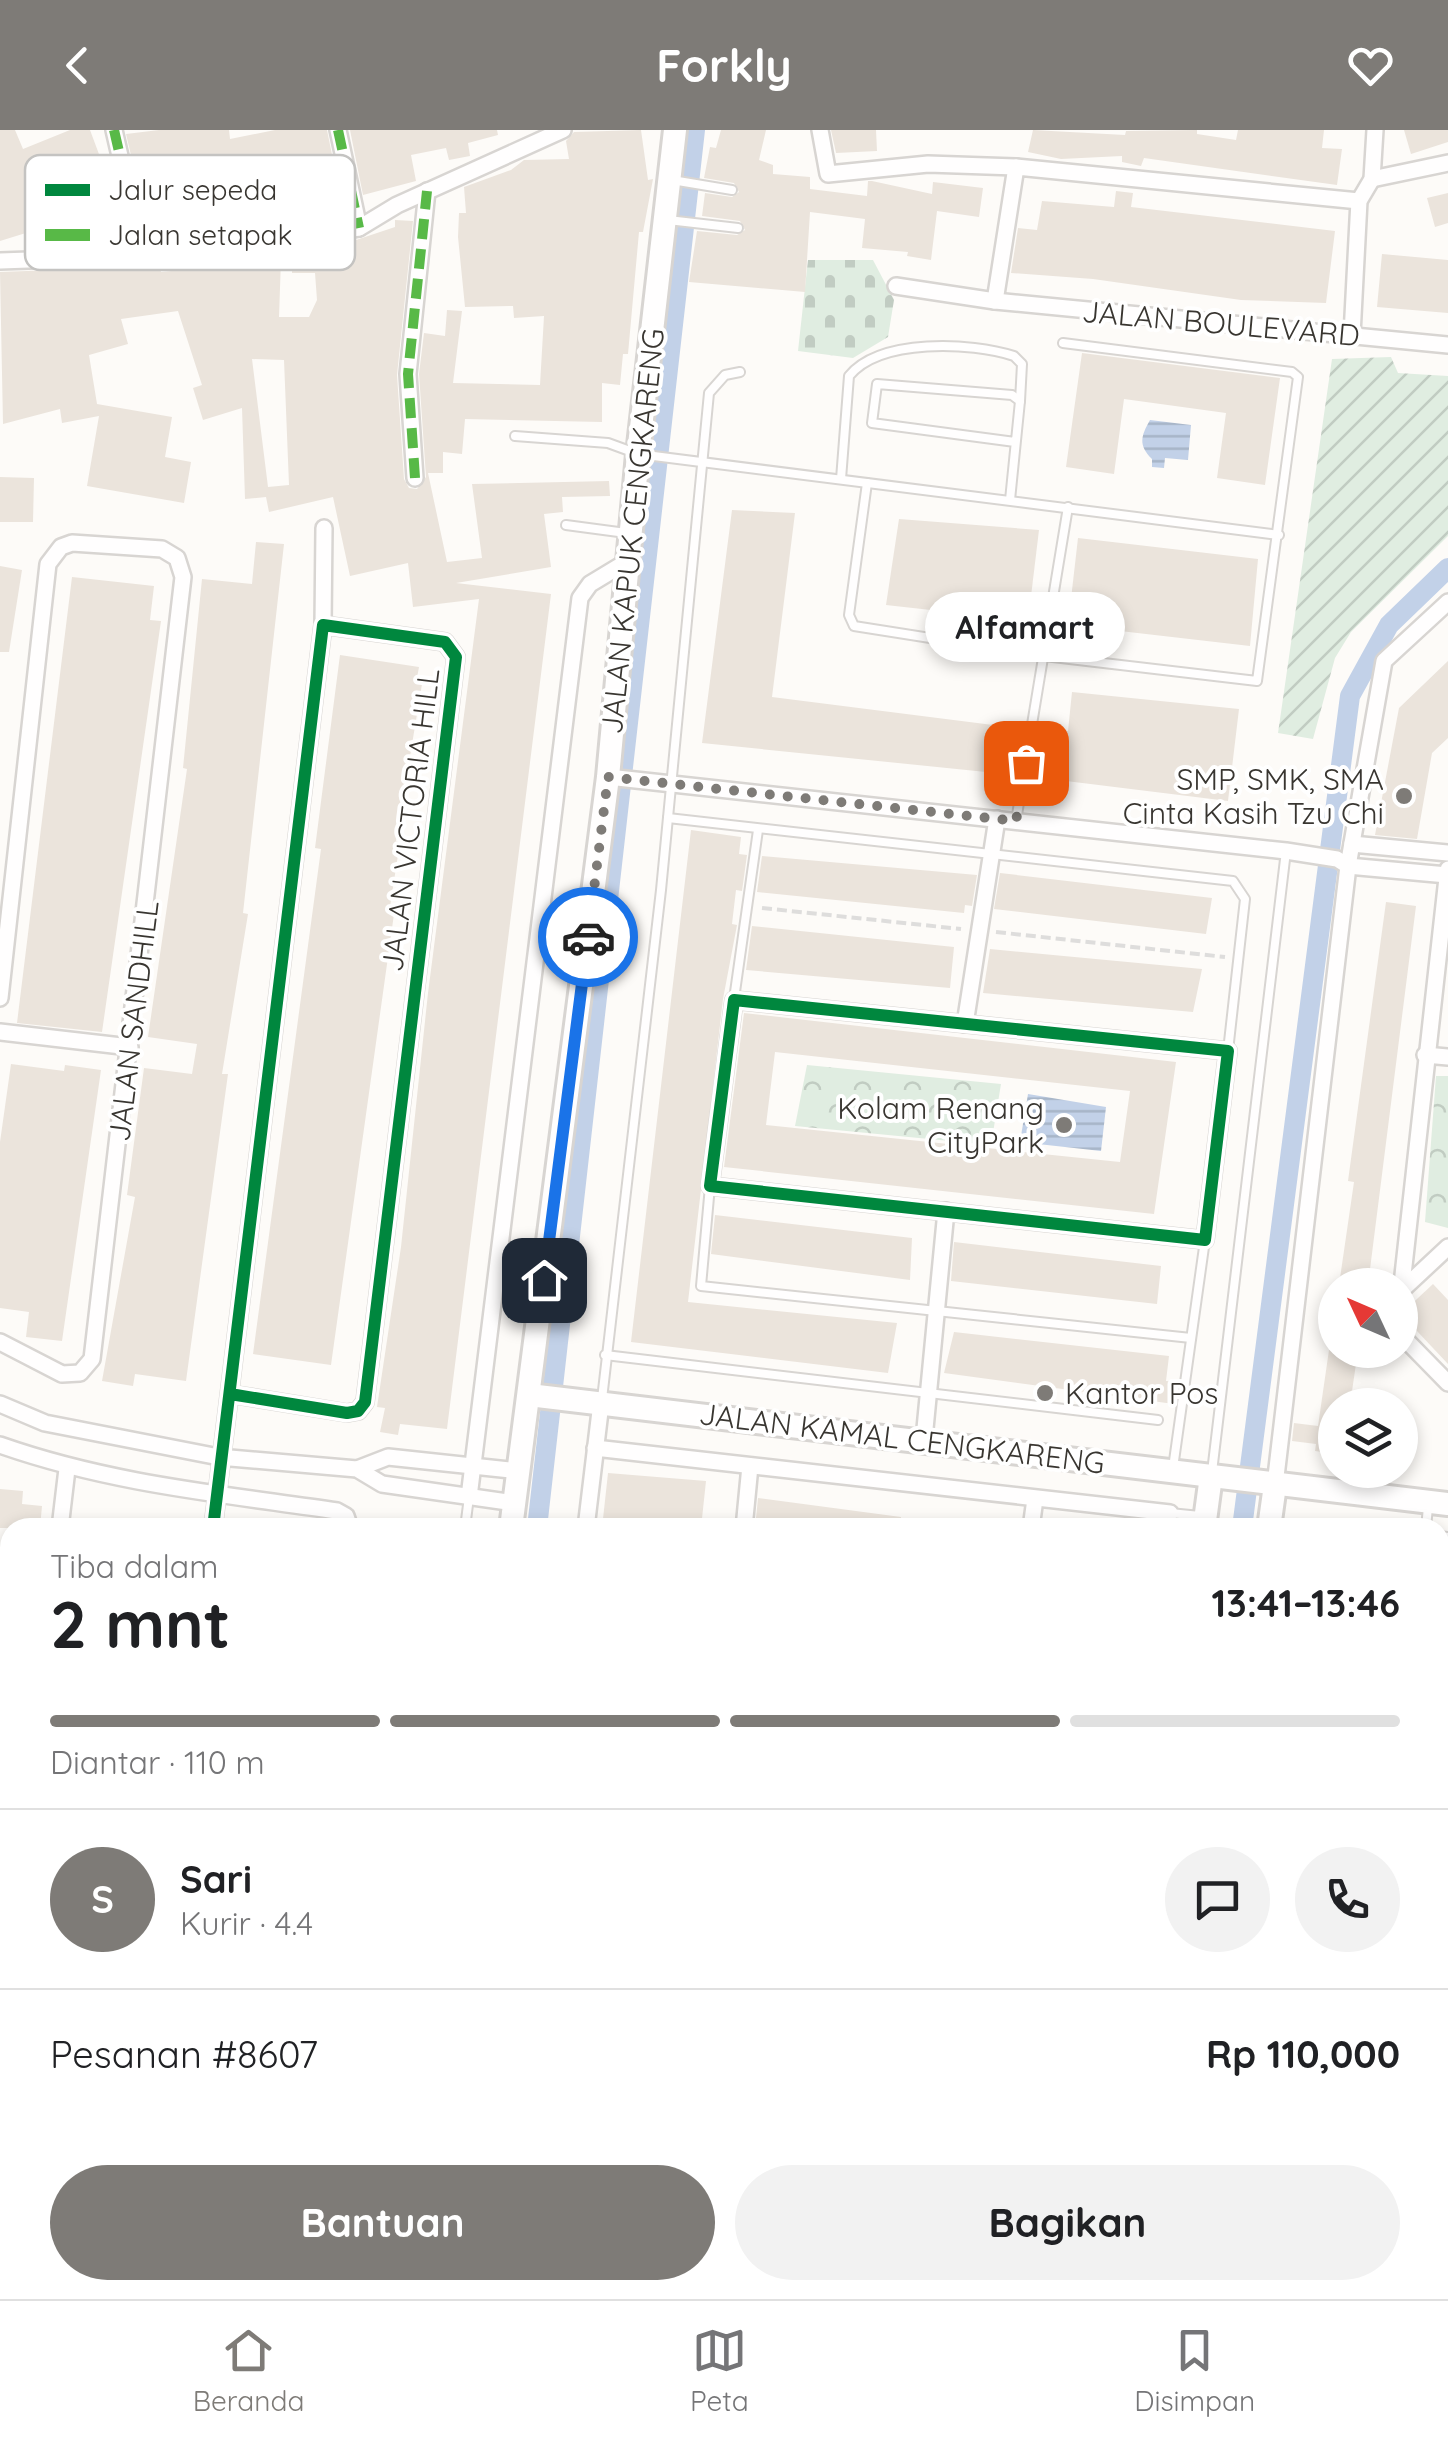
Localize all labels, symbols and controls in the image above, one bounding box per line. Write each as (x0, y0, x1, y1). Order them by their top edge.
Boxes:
text: Forkly (656, 37, 792, 93)
icon: back (50, 38, 105, 93)
icon: heart (1343, 38, 1398, 93)
legend (25, 155, 355, 270)
text: Jalur sepeda (108, 172, 277, 207)
text: Jalan setapak (108, 217, 293, 252)
street label: JALAN BOULEVARD (1081, 292, 1361, 354)
street label: JALAN KAPUK CENGKARENG (592, 326, 672, 736)
callout: Alfamart (926, 593, 1126, 663)
text: Alfamart (955, 607, 1095, 647)
street label: JALAN VICTORIA HILL (373, 666, 447, 974)
pin (984, 721, 1069, 806)
icon: bag (999, 736, 1054, 791)
place label: SMP, SMK, SMA Cinta Kasih Tzu Chi (1123, 760, 1384, 832)
marker: SMP, SMK, SMA Cinta Kasih Tzu Chi (1393, 785, 1415, 807)
courier (538, 887, 638, 987)
street label: JALAN SANDHILL (99, 898, 167, 1144)
icon: car (561, 910, 616, 965)
place label: Kolam Renang CityPark (837, 1089, 1044, 1161)
marker: Kolam Renang CityPark (1053, 1114, 1075, 1136)
pin (502, 1238, 587, 1323)
icon: home (517, 1253, 572, 1308)
north arrow (1318, 1268, 1418, 1368)
map controls (1318, 1268, 1418, 1488)
place label: Kantor Pos (1065, 1374, 1218, 1412)
marker: Kantor Pos (1034, 1382, 1056, 1404)
button: layers (1318, 1388, 1418, 1488)
street label: JALAN KAMAL CENGKARENG (697, 1394, 1107, 1482)
text: Tiba dalam (50, 1546, 218, 1586)
text: 13:41–13:46 (1211, 1579, 1400, 1627)
text: 2 mnt (50, 1583, 230, 1664)
text: Diantar · 110 m (50, 1742, 265, 1782)
button: chat (1165, 1847, 1270, 1952)
button: phone (1295, 1847, 1400, 1952)
text: Sari (180, 1855, 252, 1903)
text: S (91, 1875, 114, 1923)
text: Kurir · 4.4 (180, 1903, 313, 1943)
text: Pesanan #8607 (50, 2030, 318, 2078)
text: Rp 110,000 (1206, 2030, 1400, 2078)
button: Bantuan (50, 2165, 715, 2280)
button: Bagikan (735, 2165, 1400, 2280)
tab: Beranda (193, 2323, 304, 2418)
tab: Peta (690, 2323, 749, 2418)
tab: Disimpan (1134, 2323, 1255, 2418)

